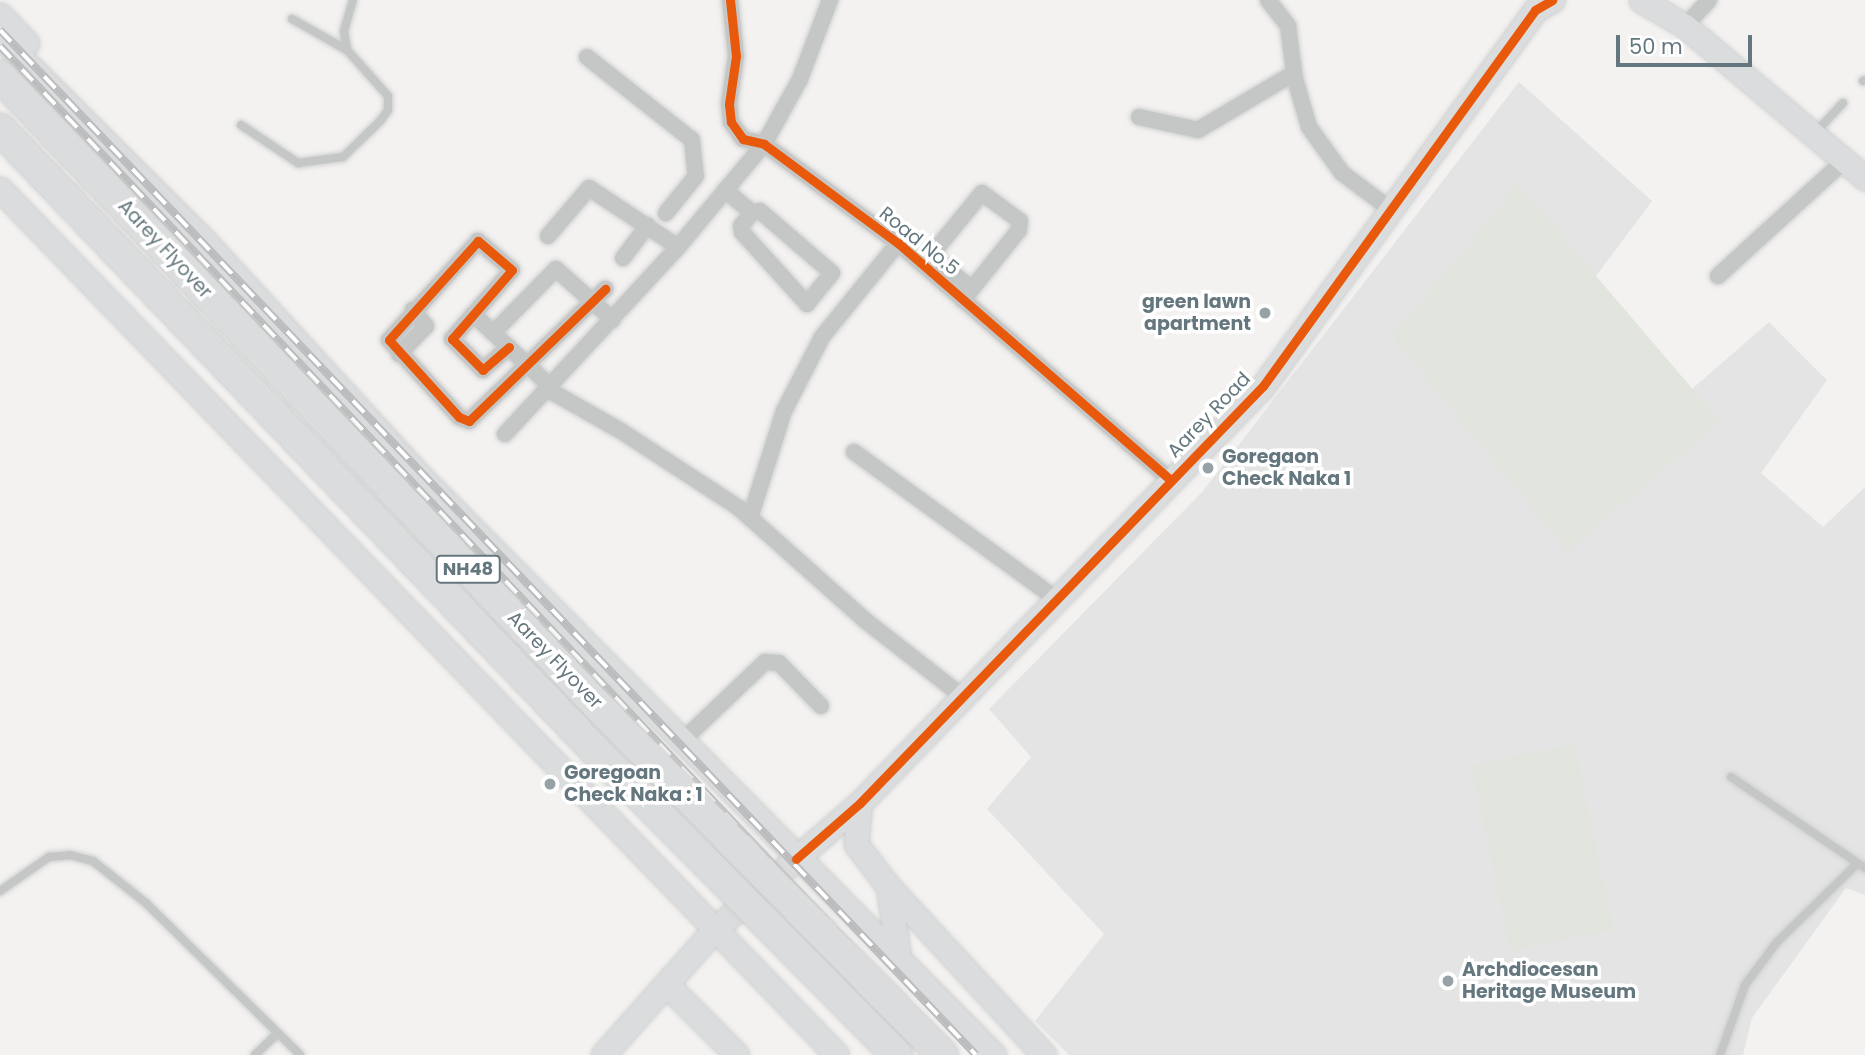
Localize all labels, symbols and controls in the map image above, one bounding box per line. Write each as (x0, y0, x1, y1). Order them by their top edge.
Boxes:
scale bar (1620, 21, 1756, 65)
text: 50 m (1629, 32, 1683, 61)
street label: Aarey Flyover (113, 195, 217, 303)
street label: Road No.5 (875, 202, 963, 280)
place label: green lawn apartment (1142, 291, 1251, 335)
marker: green lawn apartment (1257, 305, 1273, 321)
street label: Aarey Road (1163, 368, 1255, 462)
place label: Goregaon Check Naka 1 (1222, 446, 1351, 490)
marker: Goregaon Check Naka 1 (1200, 460, 1216, 476)
road number: NH48 (435, 554, 501, 584)
street label: Aarey Flyover (503, 606, 607, 714)
place label: Goregoan Check Naka : 1 (564, 762, 703, 806)
marker: Goregoan Check Naka : 1 (542, 776, 558, 792)
place label: Archdiocesan Heritage Museum (1462, 959, 1636, 1003)
marker: Archdiocesan Heritage Museum (1440, 973, 1456, 989)

